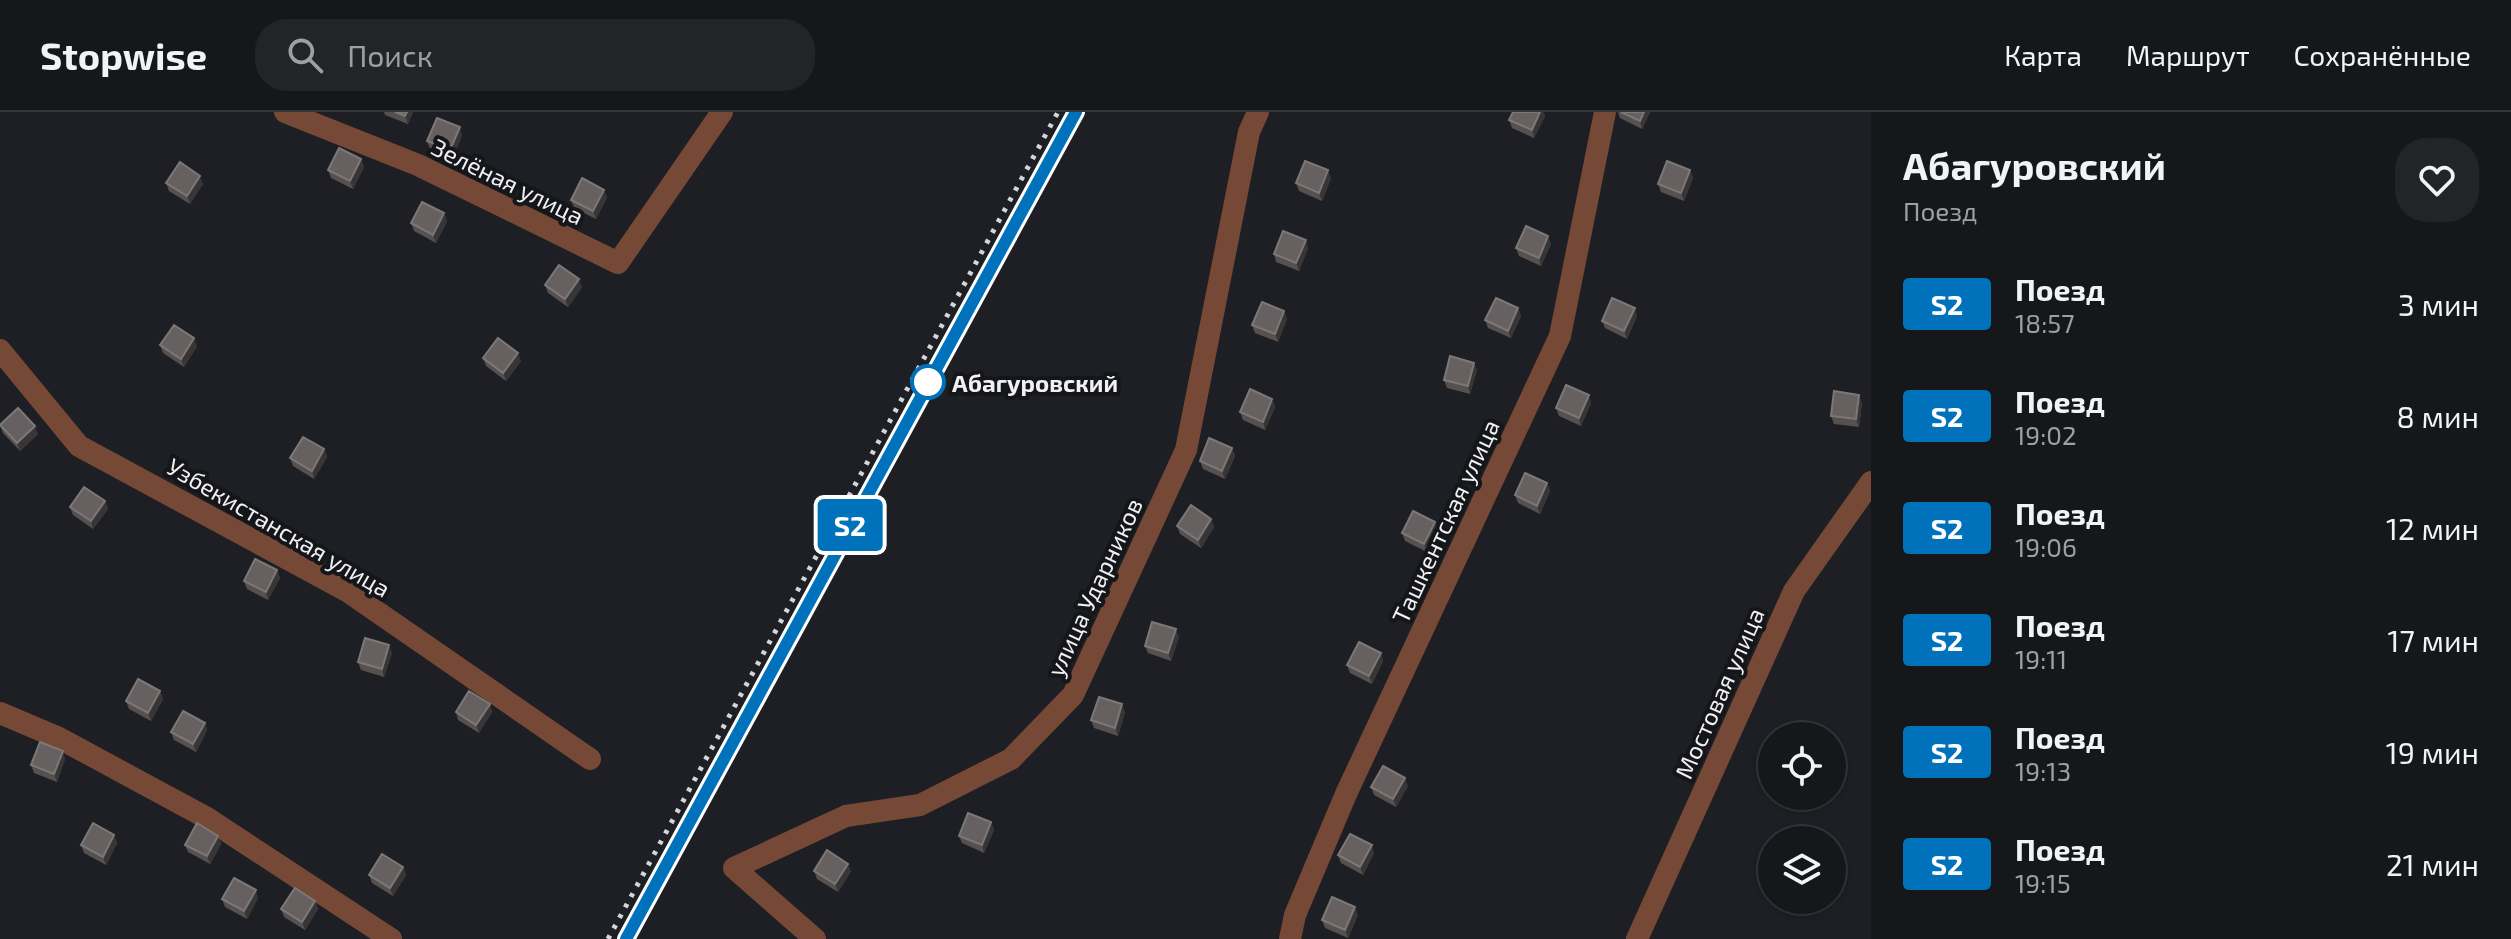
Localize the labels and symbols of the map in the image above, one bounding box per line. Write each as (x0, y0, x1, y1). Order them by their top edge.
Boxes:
street label: Зелёная улица (427, 132, 589, 231)
marker: Абагуровский (911, 365, 945, 399)
place label: Абагуровский (952, 368, 1118, 397)
street label: Ташкентская улица (1385, 415, 1506, 628)
street label: Узбекистанская улица (162, 451, 396, 604)
street label: улица Ударников (1040, 493, 1149, 681)
line badge: S2 (814, 499, 886, 551)
street label: Мостовая улица (1668, 603, 1771, 783)

